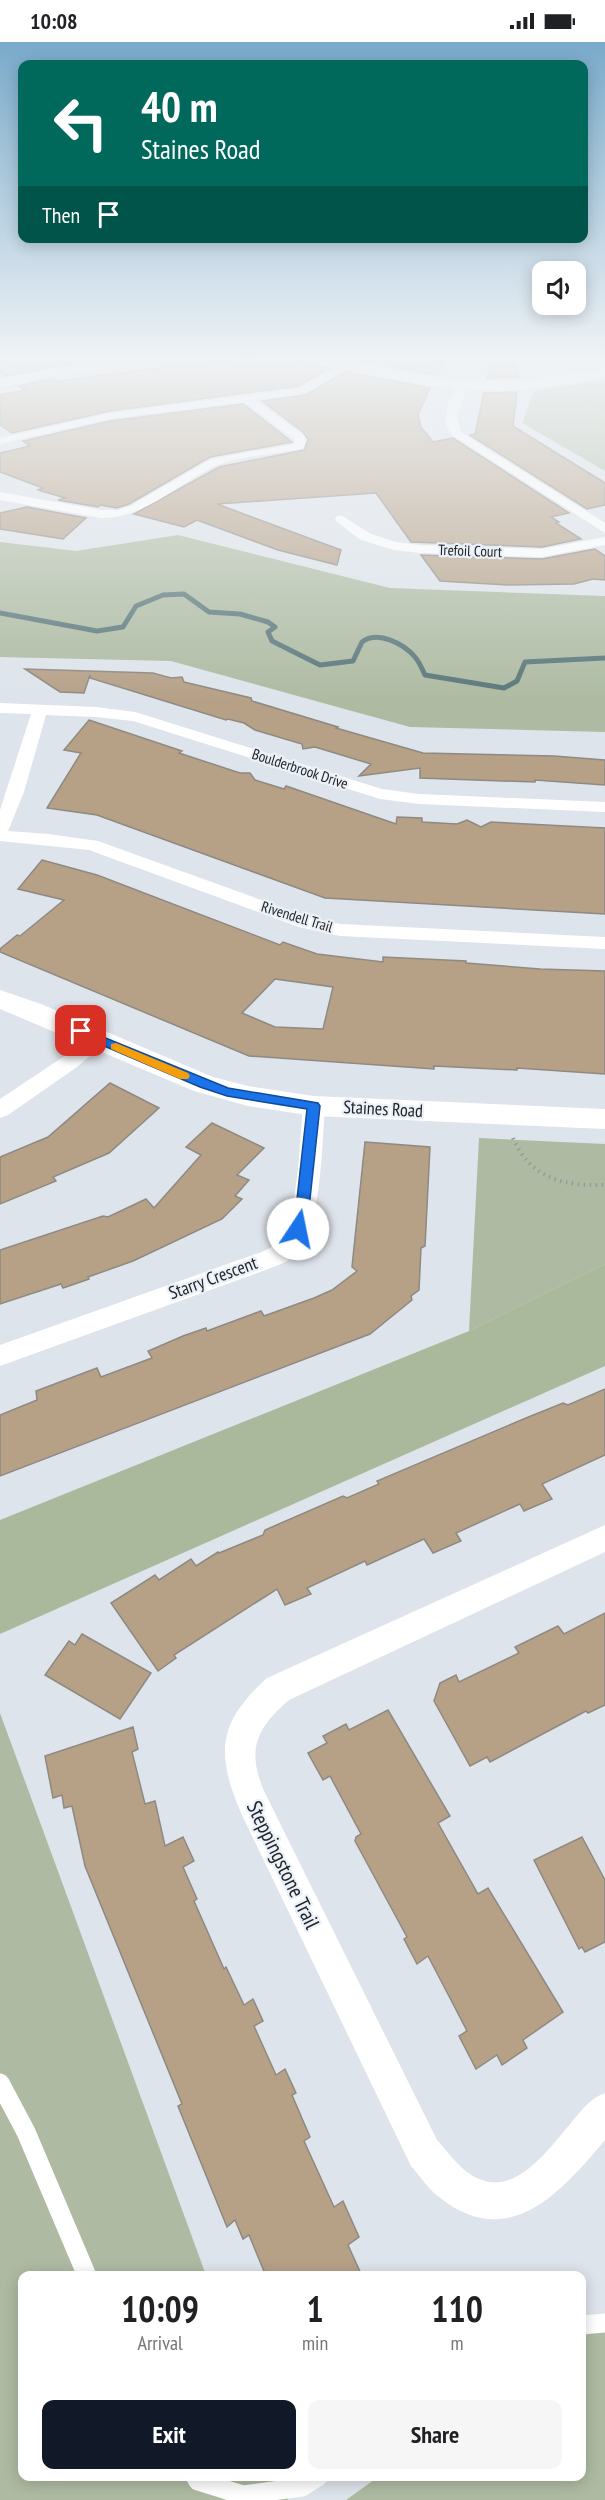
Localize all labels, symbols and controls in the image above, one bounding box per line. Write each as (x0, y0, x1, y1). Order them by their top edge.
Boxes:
text: 10:08 (30, 7, 78, 35)
text: 40 m (141, 79, 218, 134)
icon: left (42, 84, 120, 162)
text: Staines Road (141, 132, 261, 166)
icon: arrive (92, 198, 125, 231)
text: Then (42, 201, 80, 229)
map controls (532, 261, 586, 315)
button: sound (532, 261, 586, 315)
street label: Trefoil Court (438, 540, 502, 561)
street label: Boulderbrook Drive (250, 744, 351, 793)
street label: Rivendell Trail (259, 897, 336, 937)
pin (55, 1005, 106, 1056)
icon: arrive (64, 1014, 97, 1047)
street label: Staines Road (343, 1095, 423, 1122)
position arrow (266, 1197, 330, 1261)
street label: Starry Crescent (165, 1251, 260, 1304)
street label: Steppingstone Trail (241, 1796, 326, 1933)
text: 10:09 (121, 2285, 199, 2332)
text: 1 (306, 2285, 324, 2332)
text: 110 (431, 2285, 483, 2332)
text: Arrival (137, 2330, 183, 2356)
text: min (302, 2330, 328, 2356)
text: m (451, 2330, 464, 2356)
button: Exit (42, 2400, 296, 2469)
button: Share (308, 2400, 562, 2469)

